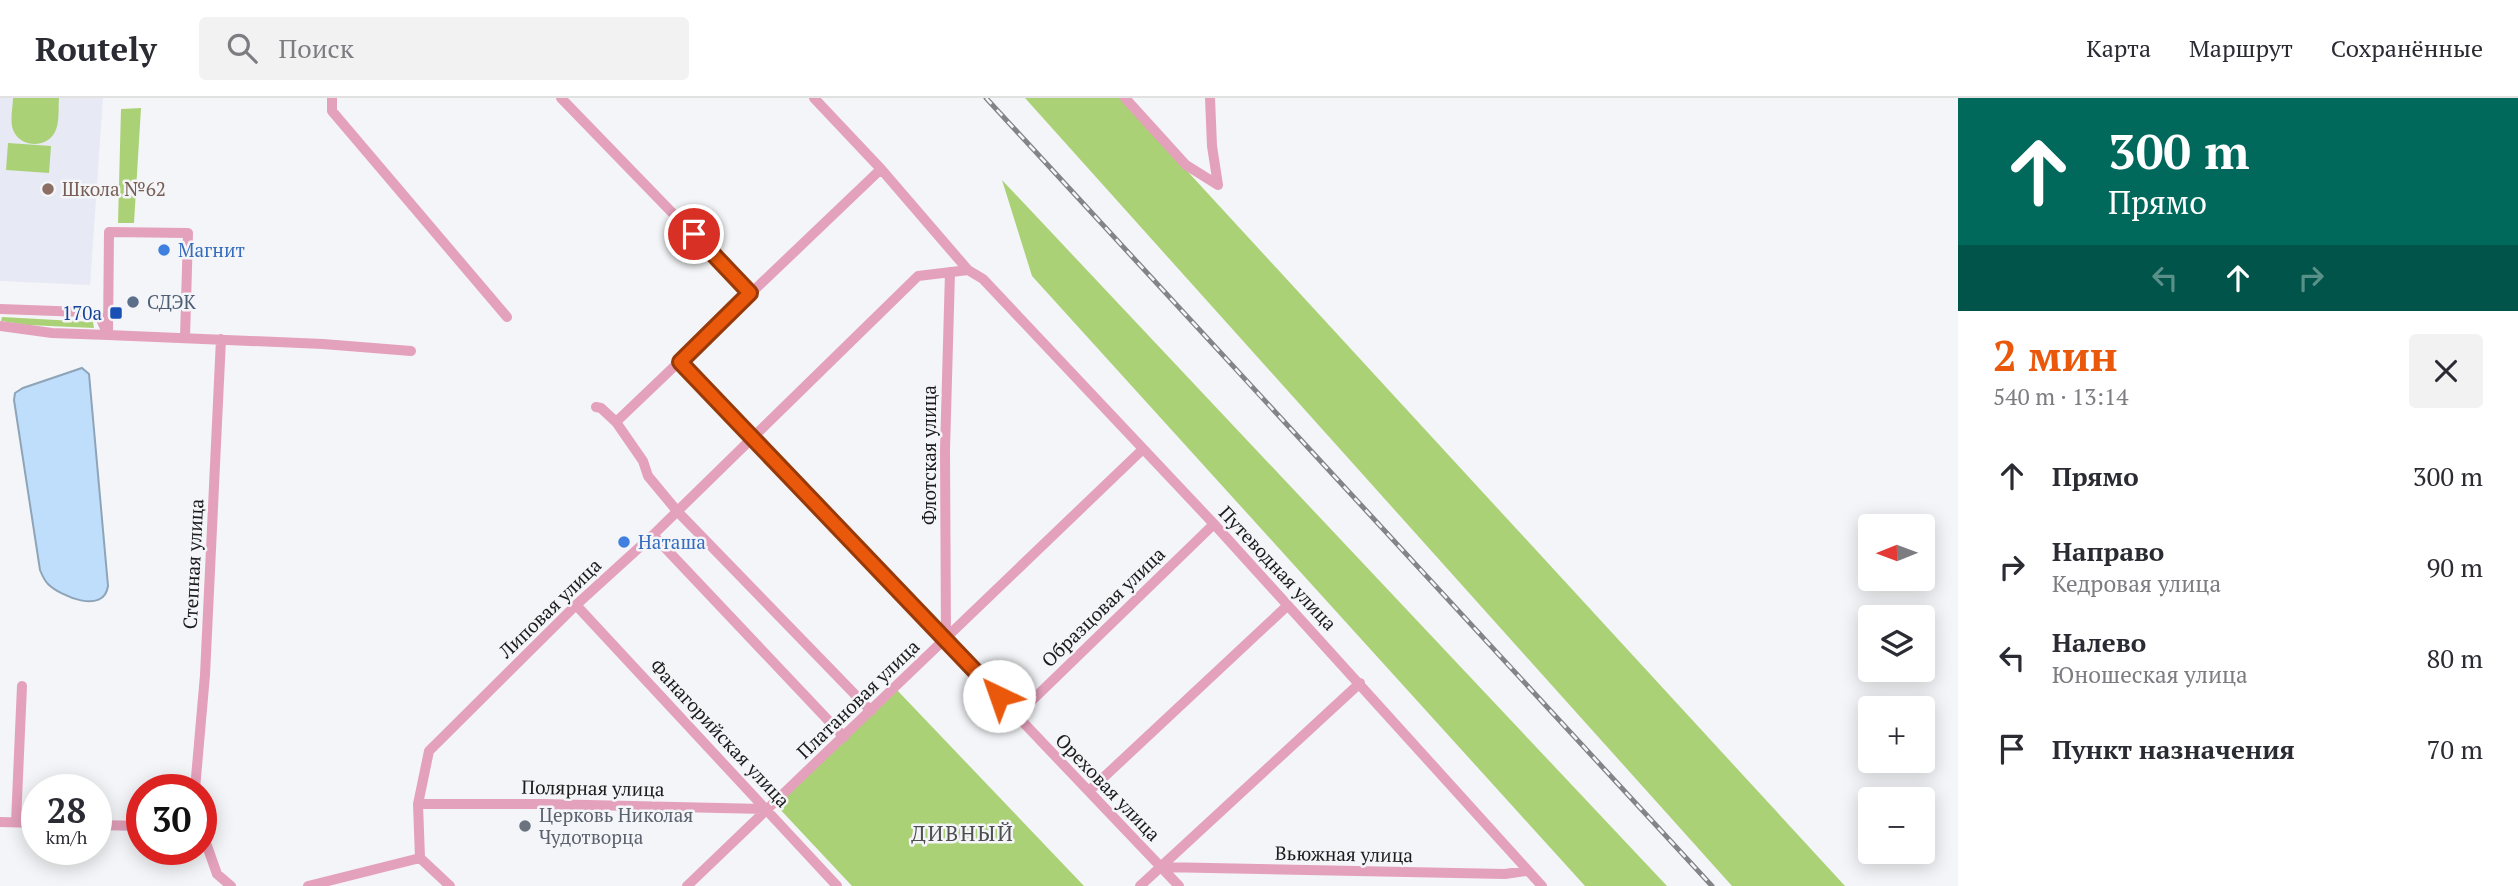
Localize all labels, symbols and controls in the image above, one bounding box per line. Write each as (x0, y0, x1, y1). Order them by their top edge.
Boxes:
search box (199, 17, 689, 80)
text: Routely (35, 27, 157, 70)
icon: search (223, 29, 261, 67)
text: Поиск (279, 31, 354, 65)
text: Карта (2086, 32, 2151, 64)
text: Маршрут (2189, 32, 2293, 64)
text: Сохранённые (2331, 32, 2483, 64)
text: 300 m (2108, 118, 2250, 183)
icon: ahead (1993, 126, 2084, 217)
place label: Школа №62 (62, 176, 166, 201)
marker: Школа №62 (40, 181, 56, 197)
text: Прямо (2108, 181, 2207, 223)
pin (664, 204, 724, 264)
icon: arrive (675, 215, 713, 253)
place label: Магнит (178, 237, 245, 262)
marker: Магнит (156, 242, 172, 258)
icon: left (2146, 259, 2184, 297)
icon: ahead (2219, 259, 2257, 297)
icon: right (2292, 259, 2330, 297)
place label: СДЭК (147, 289, 197, 314)
marker: СДЭК (125, 294, 141, 310)
place label: 170а (62, 300, 102, 325)
marker: 170а (108, 305, 124, 321)
text: 2 мин (1993, 327, 2118, 383)
button: close (2409, 334, 2483, 408)
text: 540 m · 13:14 (1993, 381, 2128, 412)
street label: Флотская улица (916, 385, 941, 525)
icon: ahead (1993, 457, 2031, 495)
text: Прямо (2052, 459, 2139, 493)
text: 300 m (2413, 459, 2483, 493)
street label: Степная улица (177, 498, 208, 630)
street label: Путеводная улица (1214, 500, 1343, 636)
north arrow (1858, 514, 1936, 592)
map controls (1858, 514, 1935, 864)
place label: Наташа (638, 529, 706, 554)
marker: Наташа (616, 534, 632, 550)
text: Направо (2052, 534, 2164, 568)
street label: Образцовая улица (1036, 541, 1170, 672)
icon: right (1993, 548, 2031, 586)
text: 90 m (2427, 550, 2483, 584)
street label: Липовая улица (492, 552, 606, 663)
text: Кедровая улица (2052, 568, 2221, 599)
button: layers (1858, 605, 1935, 682)
text: Налево (2052, 625, 2146, 659)
street label: Платановая улица (791, 633, 925, 764)
icon: left (1993, 639, 2031, 677)
text: 80 m (2427, 641, 2483, 675)
street label: Фанагорийская улица (645, 653, 796, 813)
position arrow (962, 659, 1036, 733)
text: Юношеская улица (2052, 659, 2248, 690)
button: + (1858, 696, 1935, 773)
street label: Ореховая улица (1050, 727, 1167, 846)
icon: arrive (1993, 730, 2031, 768)
text: Пункт назначения (2052, 732, 2295, 766)
text: 70 m (2427, 732, 2483, 766)
speed limit sign: 30 (126, 774, 217, 865)
street label: Полярная улица (521, 774, 665, 801)
text: 28 (47, 787, 86, 833)
button: − (1858, 787, 1935, 864)
place label: Церковь Николая Чудотворца (539, 802, 693, 849)
marker: Церковь Николая Чудотворца (517, 818, 533, 834)
district label: ДИВНЫЙ (911, 819, 1015, 847)
text: km/h (46, 825, 87, 849)
street label: Вьюжная улица (1275, 840, 1414, 867)

